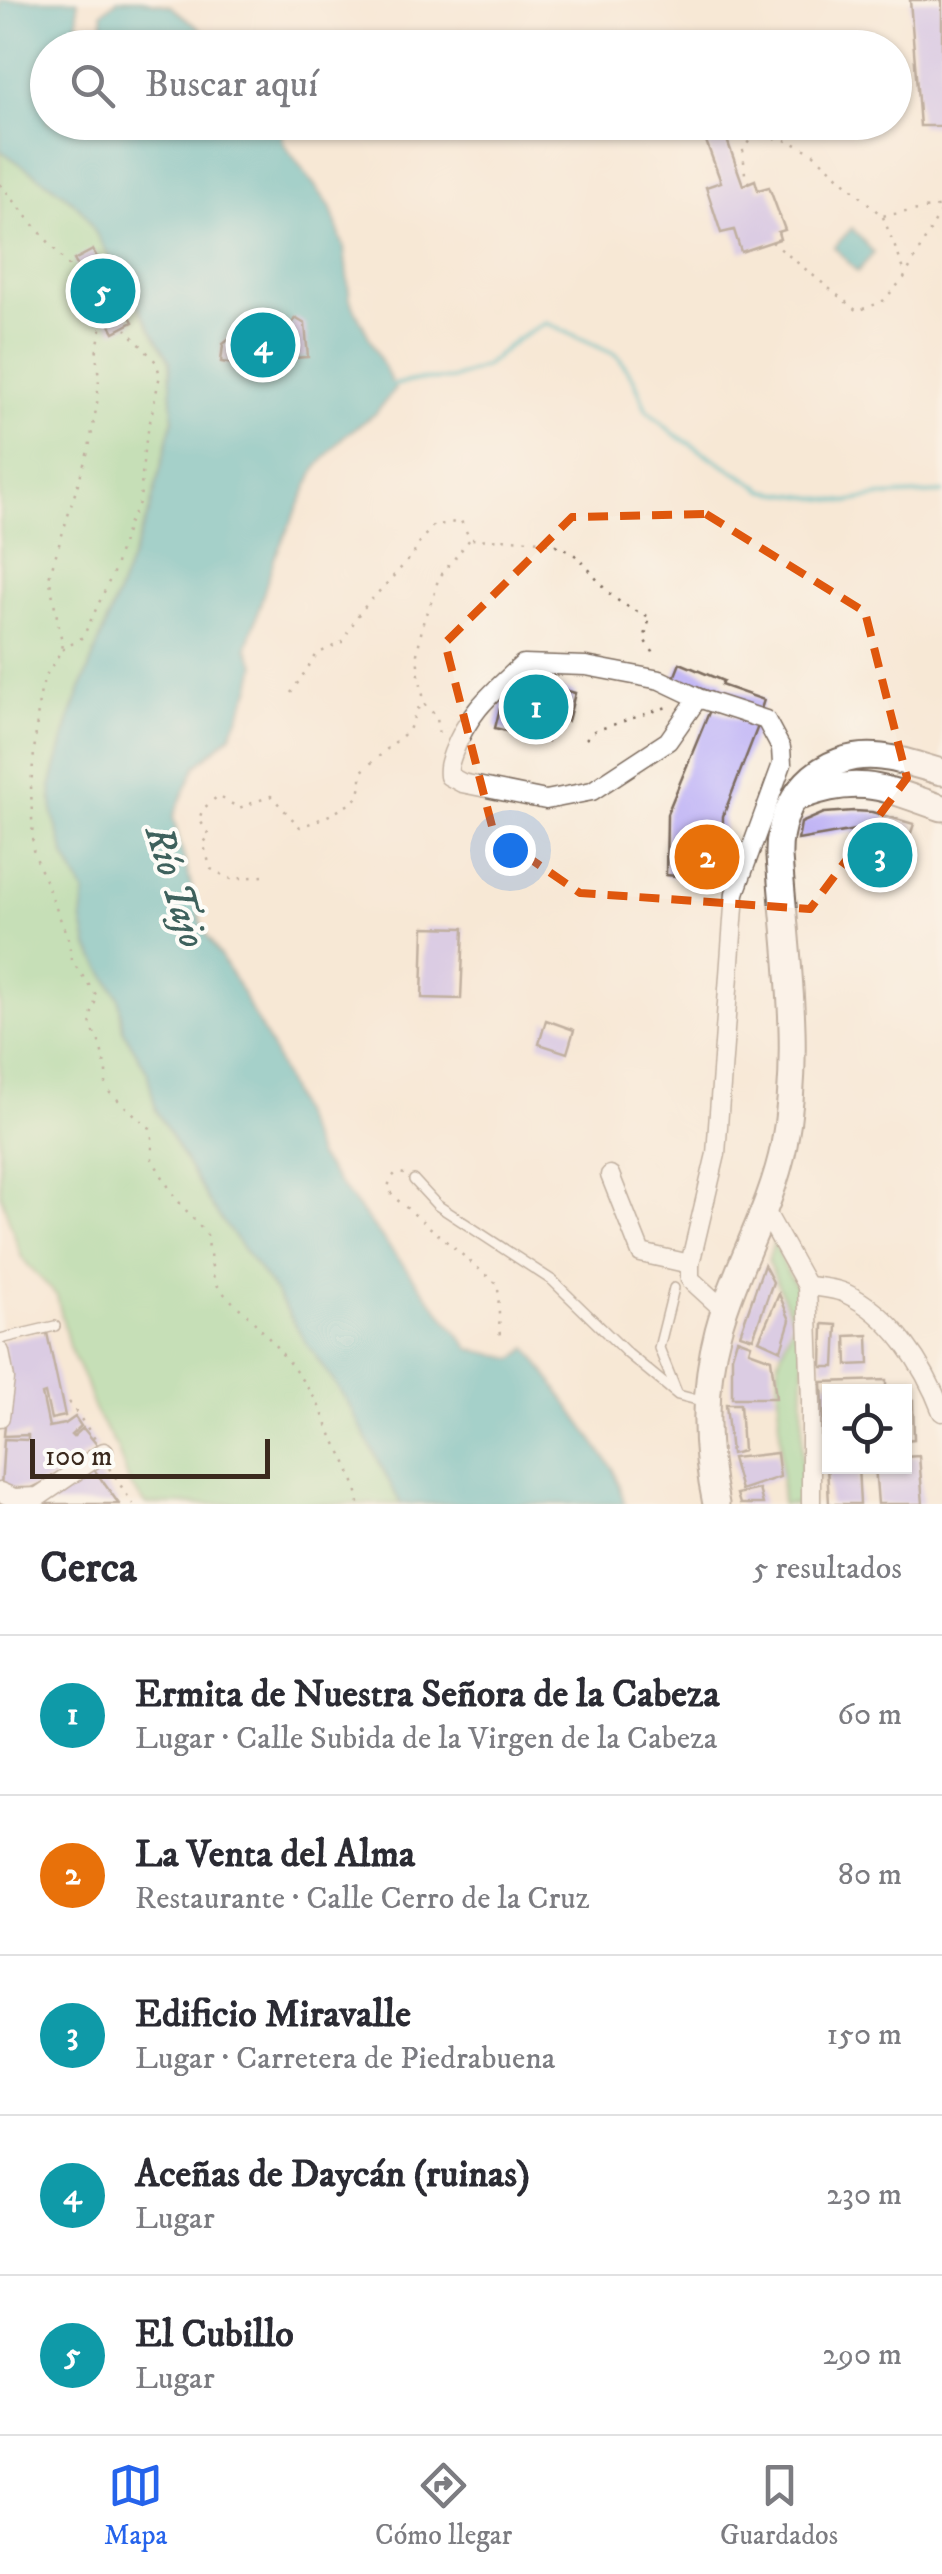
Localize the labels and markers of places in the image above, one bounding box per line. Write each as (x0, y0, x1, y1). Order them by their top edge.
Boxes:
pin: 5 (70, 254, 136, 328)
pin: 4 (230, 308, 296, 382)
pin: 1 (504, 670, 568, 744)
pin: 3 (848, 818, 912, 892)
pin: 2 (674, 820, 740, 894)

